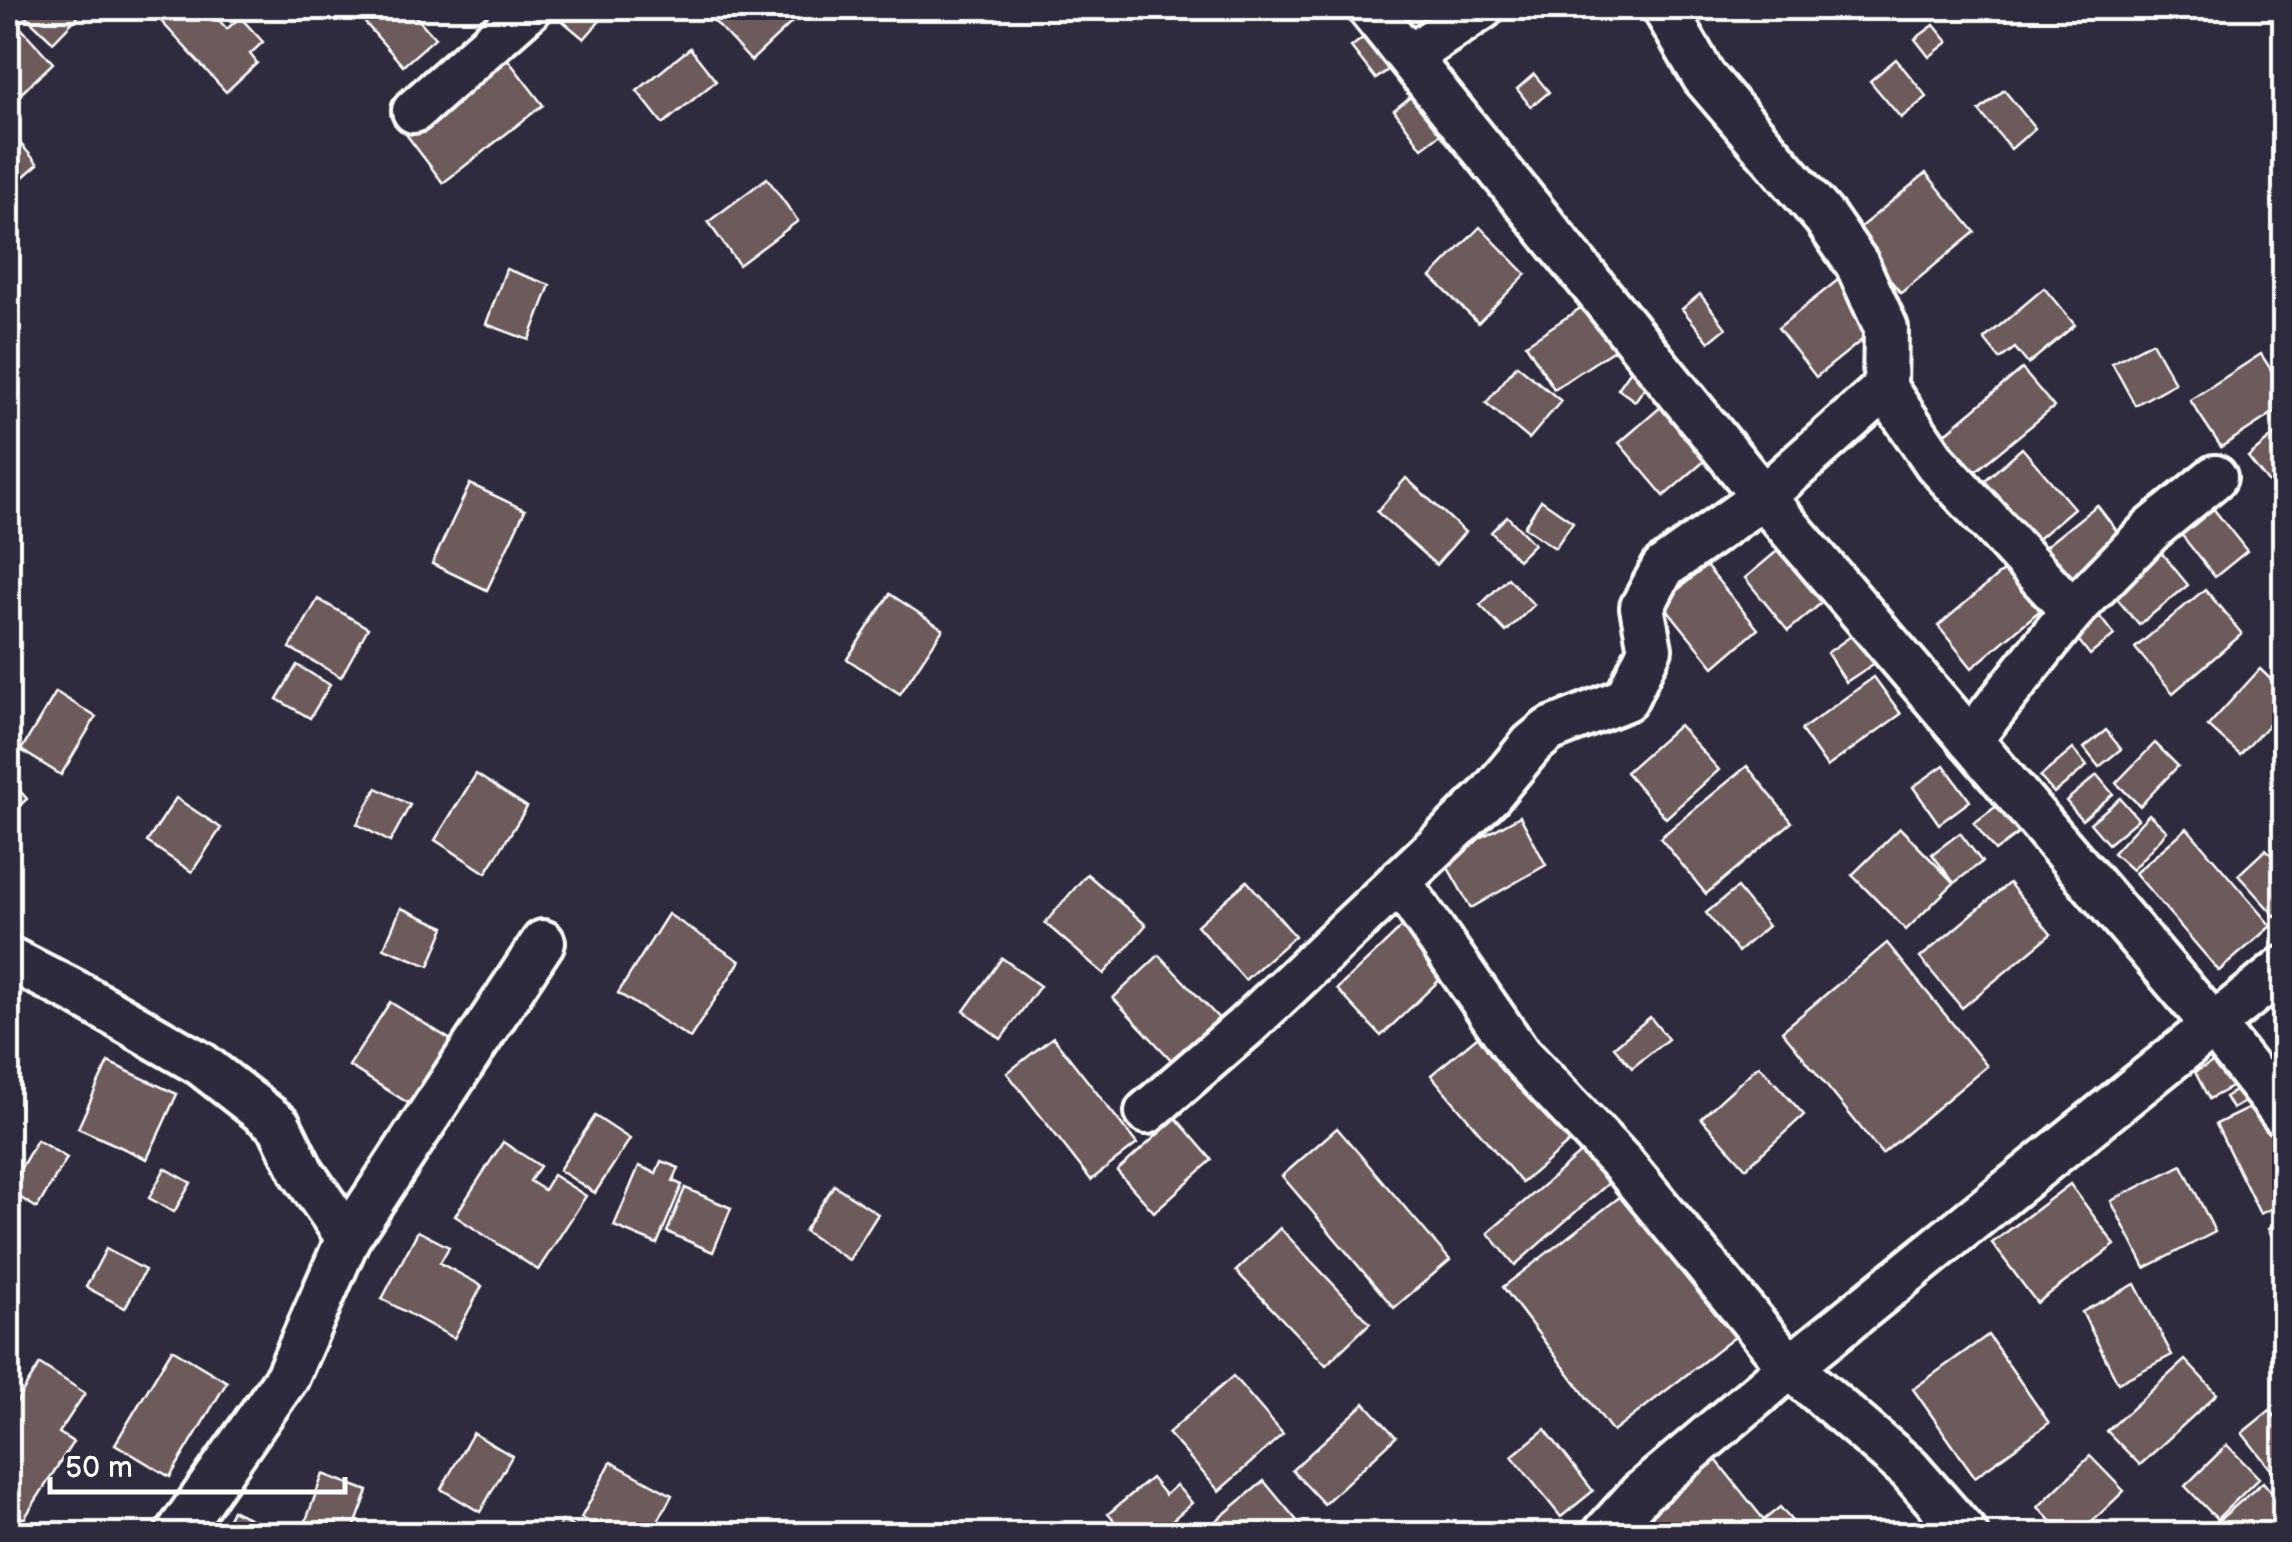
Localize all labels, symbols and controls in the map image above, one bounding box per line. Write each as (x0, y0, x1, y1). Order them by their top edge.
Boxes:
scale bar (50, 1432, 345, 1494)
text: 50 m (65, 1450, 133, 1486)

